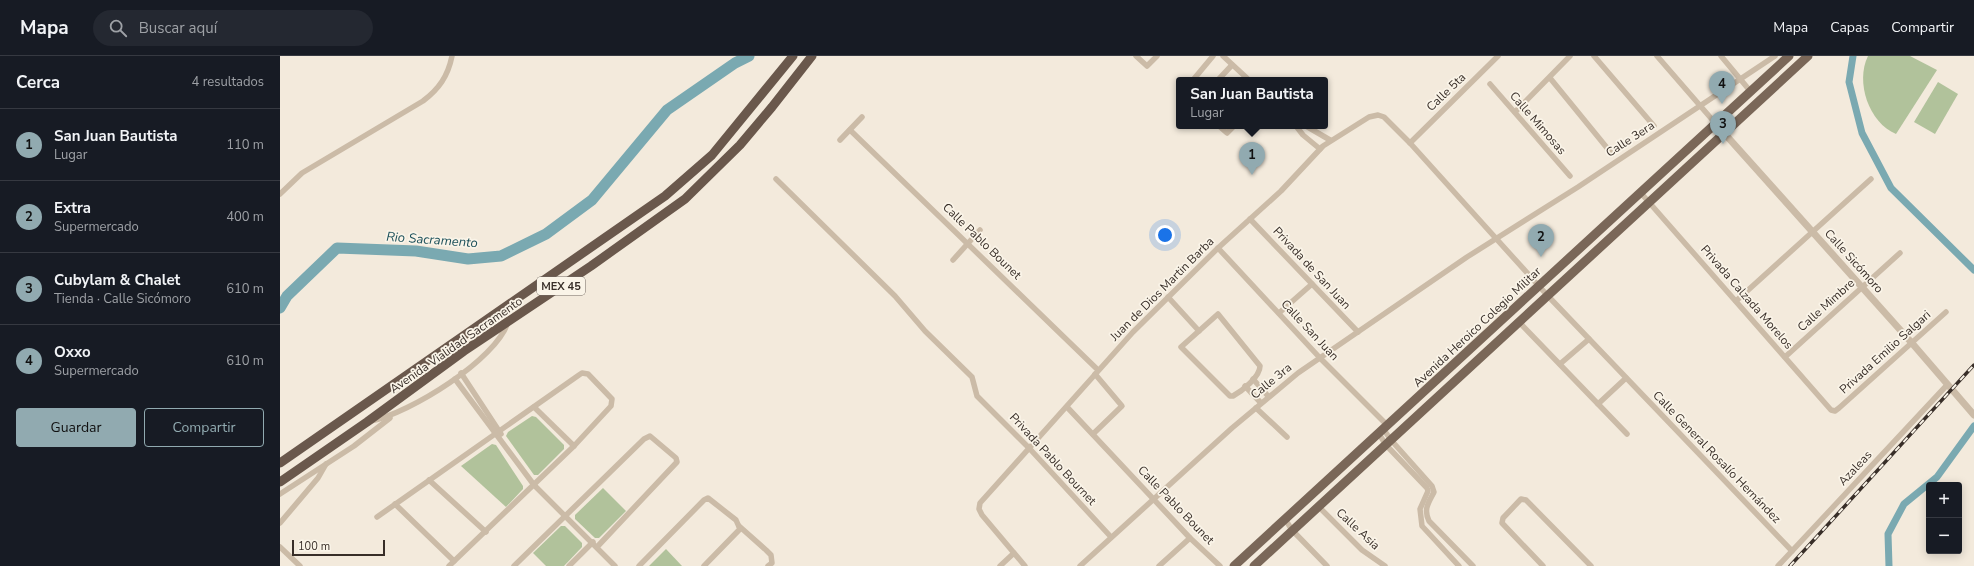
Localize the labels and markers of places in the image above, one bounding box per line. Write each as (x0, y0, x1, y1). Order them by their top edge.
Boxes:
pin: 4 (1709, 71, 1735, 104)
pin: 3 (1710, 111, 1736, 144)
pin: 1 (1239, 142, 1265, 175)
pin: 2 (1528, 224, 1554, 257)

